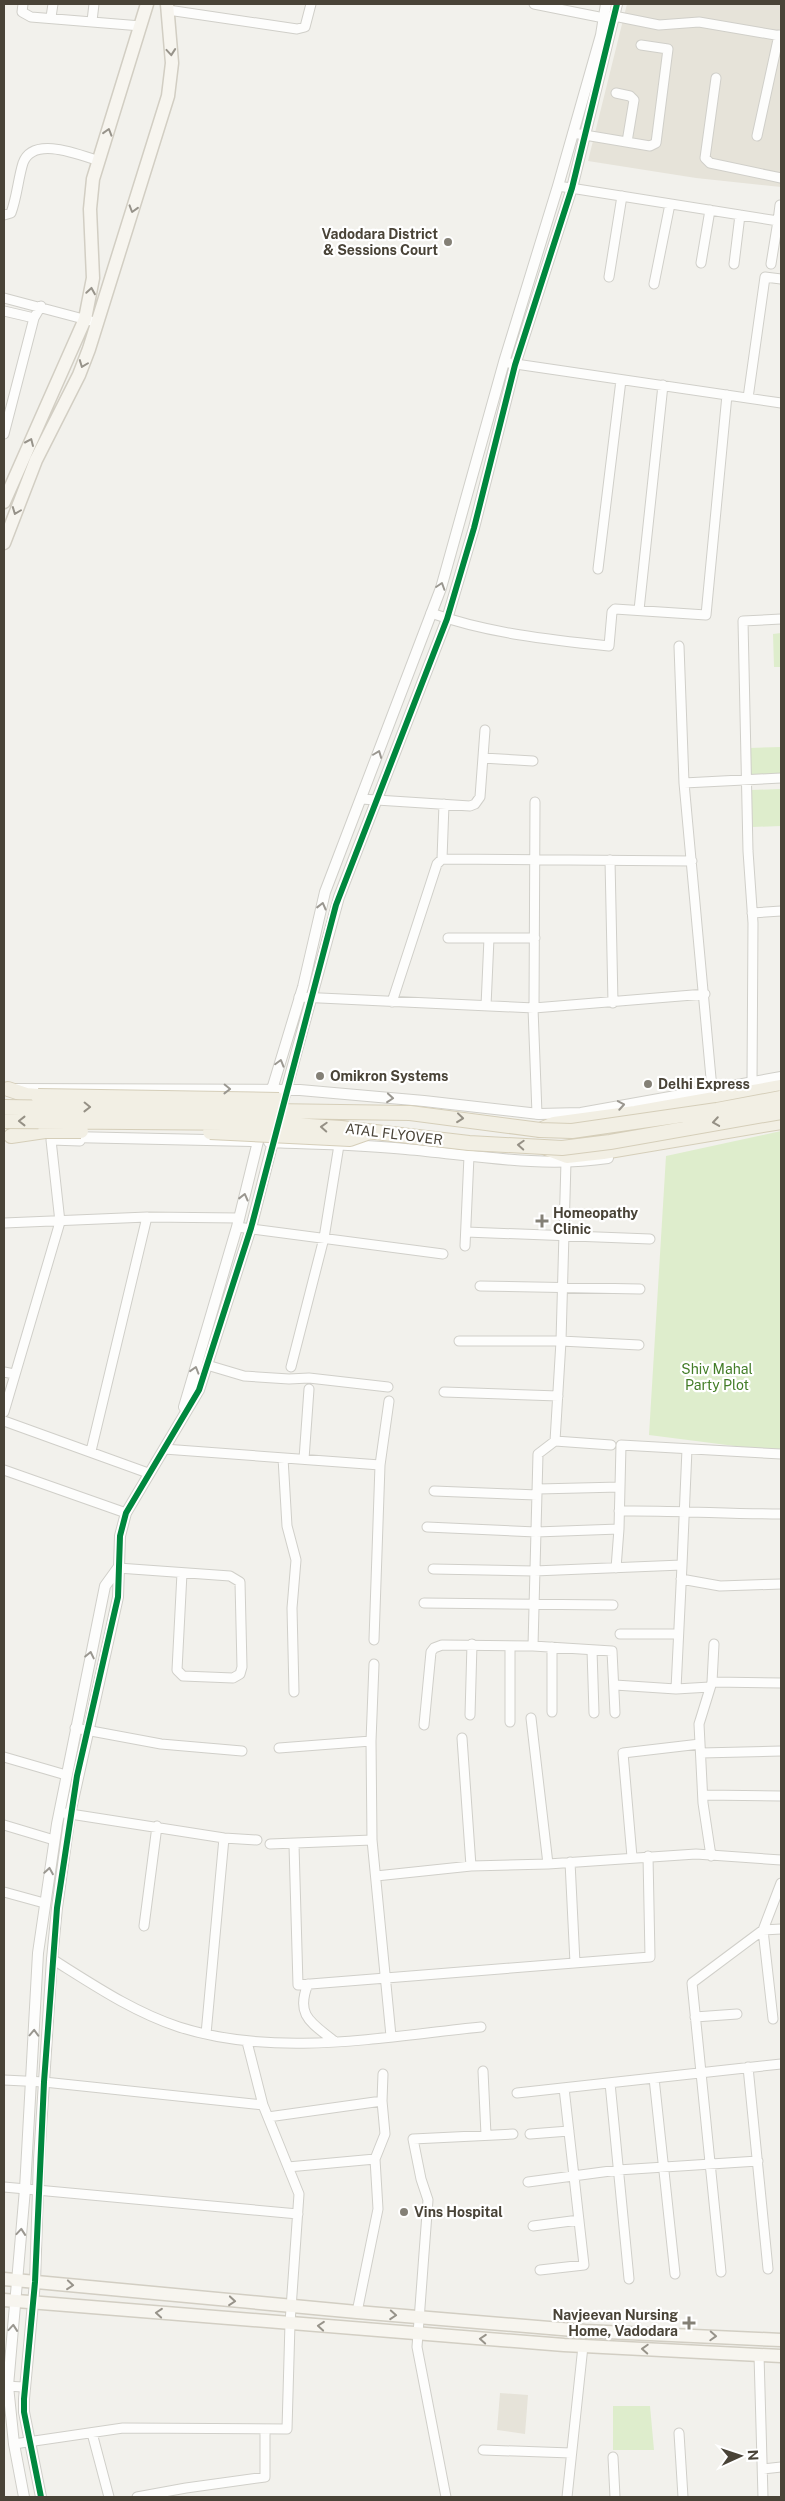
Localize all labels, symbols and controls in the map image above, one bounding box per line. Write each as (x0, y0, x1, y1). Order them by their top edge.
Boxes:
one-way arrow (166, 49, 177, 57)
one-way arrow (102, 128, 112, 136)
one-way arrow (129, 205, 139, 213)
place label: Vadodara District & Sessions Court (321, 226, 438, 258)
marker: Vadodara District & Sessions Court (442, 236, 454, 248)
one-way arrow (85, 287, 96, 295)
one-way arrow (79, 359, 90, 368)
one-way arrow (24, 438, 35, 447)
one-way arrow (12, 506, 22, 515)
one-way arrow (435, 582, 445, 590)
one-way arrow (372, 750, 382, 759)
one-way arrow (316, 902, 327, 911)
one-way arrow (274, 1060, 284, 1068)
place label: Omikron Systems (330, 1068, 448, 1084)
marker: Omikron Systems (314, 1070, 326, 1082)
place label: Delhi Express (658, 1076, 750, 1092)
marker: Delhi Express (642, 1078, 654, 1090)
one-way arrow (224, 1084, 232, 1095)
one-way arrow (386, 1092, 394, 1103)
one-way arrow (616, 1101, 625, 1111)
one-way arrow (84, 1102, 92, 1112)
one-way arrow (456, 1112, 464, 1123)
one-way arrow (17, 1116, 25, 1126)
one-way arrow (711, 1116, 719, 1127)
street label: ATAL FLYOVER (344, 1120, 444, 1148)
one-way arrow (320, 1122, 328, 1133)
one-way arrow (516, 1140, 524, 1151)
one-way arrow (238, 1193, 249, 1202)
place label: Homeopathy Clinic (553, 1205, 638, 1237)
marker: Homeopathy Clinic (535, 1214, 549, 1228)
park label: Shiv Mahal Party Plot (681, 1361, 753, 1393)
one-way arrow (189, 1366, 199, 1375)
one-way arrow (85, 1651, 95, 1660)
one-way arrow (43, 1867, 53, 1876)
one-way arrow (29, 2029, 39, 2036)
place label: Vins Hospital (414, 2204, 503, 2220)
marker: Vins Hospital (398, 2206, 410, 2218)
one-way arrow (16, 2227, 27, 2235)
one-way arrow (66, 2280, 74, 2291)
one-way arrow (228, 2295, 236, 2306)
one-way arrow (155, 2307, 163, 2318)
place label: Navjeevan Nursing Home, Vadodara (552, 2307, 678, 2339)
one-way arrow (390, 2309, 398, 2320)
marker: Navjeevan Nursing Home, Vadodara (682, 2316, 696, 2330)
one-way arrow (317, 2321, 325, 2332)
one-way arrow (8, 2323, 19, 2331)
one-way arrow (709, 2331, 717, 2342)
one-way arrow (479, 2333, 487, 2344)
one-way arrow (641, 2343, 649, 2354)
north arrow (715, 2431, 765, 2481)
text: N (745, 2449, 761, 2461)

